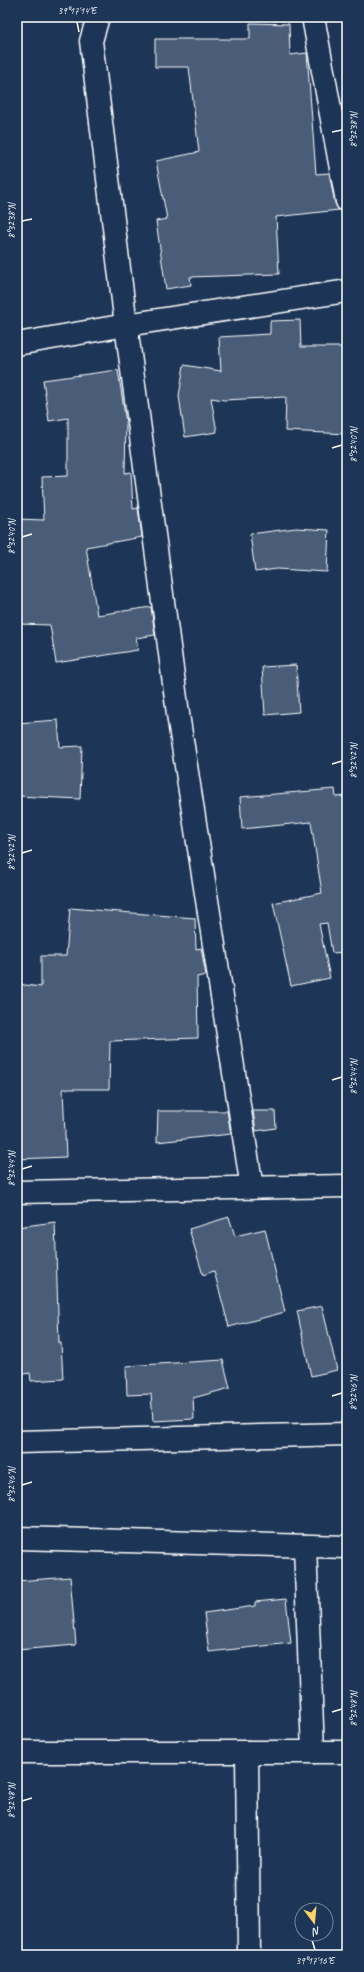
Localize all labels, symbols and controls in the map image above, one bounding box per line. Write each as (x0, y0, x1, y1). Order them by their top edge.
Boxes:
text: 39°17'14"E (58, 4, 98, 17)
text: 8°32'38"N (347, 111, 360, 147)
text: 8°32'38"N (5, 202, 18, 238)
text: 8°32'40"N (347, 426, 360, 462)
text: 8°32'40"N (5, 518, 18, 554)
text: 8°32'42"N (347, 742, 360, 778)
text: 8°32'42"N (5, 834, 18, 870)
text: 8°32'44"N (347, 1058, 360, 1094)
text: 8°32'44"N (5, 1150, 18, 1186)
text: 8°32'46"N (347, 1374, 360, 1410)
text: 8°32'46"N (5, 1466, 18, 1502)
text: 8°32'48"N (347, 1690, 360, 1726)
text: 8°32'48"N (5, 1782, 18, 1818)
north arrow (294, 1902, 334, 1942)
text: N (309, 1924, 322, 1940)
text: 39°17'16"E (296, 1954, 336, 1967)

